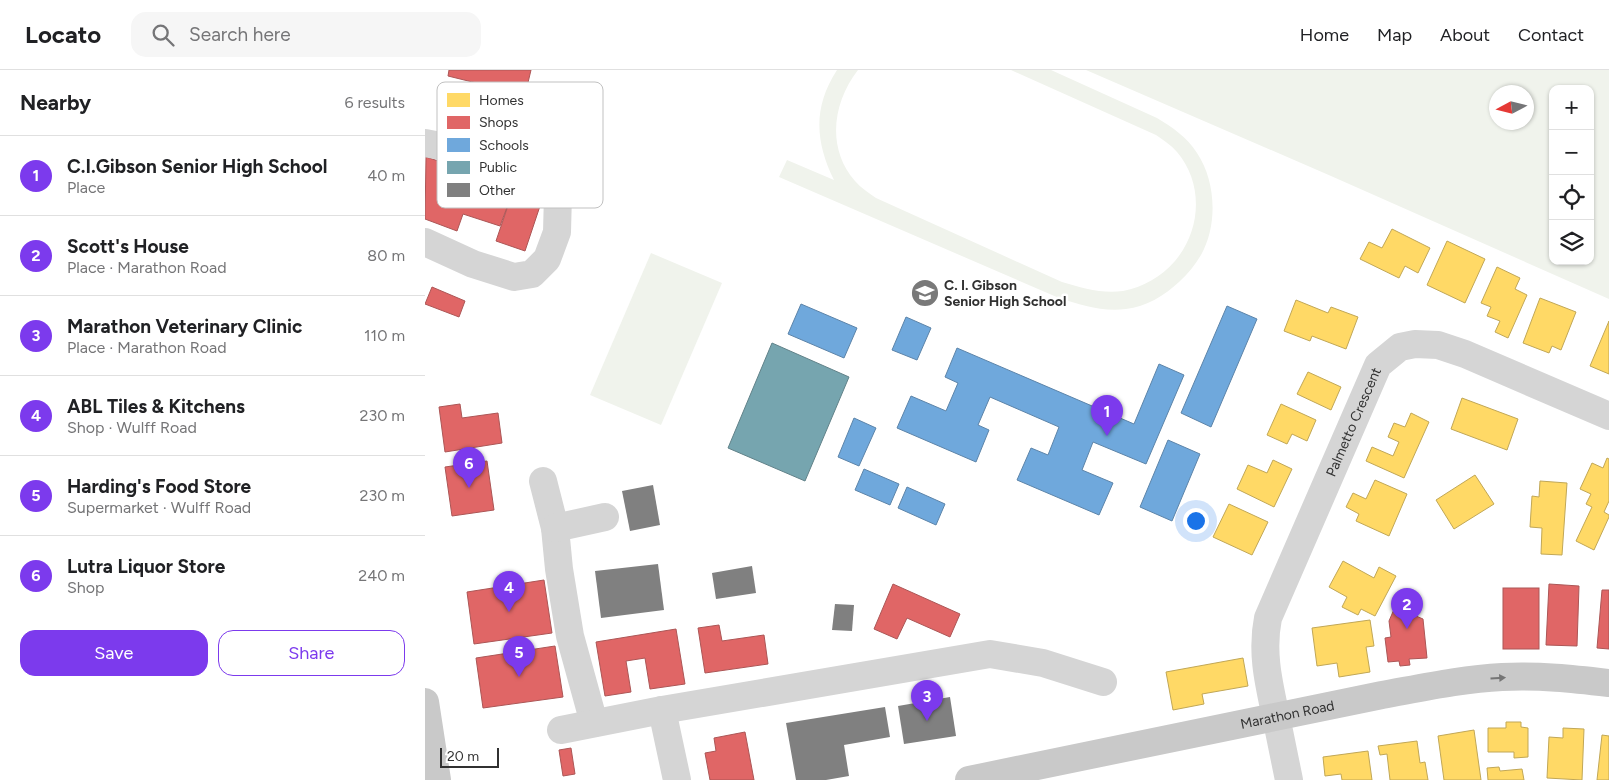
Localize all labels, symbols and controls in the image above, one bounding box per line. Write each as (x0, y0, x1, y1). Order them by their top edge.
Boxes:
search box (131, 12, 481, 57)
text: Locato (25, 20, 101, 49)
icon: search (149, 21, 177, 49)
text: Search here (189, 23, 291, 46)
text: Home (1300, 24, 1349, 46)
text: Map (1377, 24, 1412, 46)
text: About (1440, 24, 1490, 46)
text: Contact (1518, 24, 1584, 46)
legend (437, 82, 603, 208)
north arrow (1489, 85, 1534, 130)
map controls (1549, 85, 1594, 265)
button: + (1549, 85, 1594, 130)
text: Nearby (20, 90, 91, 115)
text: Homes (479, 92, 524, 109)
text: 6 results (344, 93, 405, 112)
text: Shops (479, 114, 518, 131)
button: − (1549, 130, 1594, 175)
text: Schools (479, 137, 529, 154)
text: C.I.Gibson Senior High School (67, 155, 327, 178)
text: Public (479, 159, 517, 176)
text: 1 (33, 166, 39, 185)
text: 40 m (367, 166, 405, 185)
button: locate (1549, 175, 1594, 220)
text: Place (67, 178, 105, 197)
text: Other (479, 182, 516, 199)
button: layers (1549, 220, 1594, 265)
text: Scott's House (67, 235, 189, 258)
text: 2 (31, 246, 41, 265)
text: 80 m (367, 246, 405, 265)
text: Place · Marathon Road (67, 258, 227, 277)
place label: C. I. Gibson Senior High School (944, 277, 1066, 310)
school or university icon: C. I. Gibson Senior High School (910, 278, 940, 308)
text: Marathon Veterinary Clinic (67, 315, 302, 338)
text: 3 (32, 326, 40, 345)
text: 110 m (364, 326, 405, 345)
text: Place · Marathon Road (67, 338, 227, 357)
street label: Palmetto Crescent (1323, 365, 1385, 479)
text: ABL Tiles & Kitchens (67, 395, 245, 418)
pin: 1 (1091, 395, 1123, 436)
text: 4 (31, 406, 41, 425)
text: 230 m (360, 406, 405, 425)
text: Shop · Wulff Road (67, 418, 197, 437)
pin: 6 (453, 447, 485, 488)
text: Harding's Food Store (67, 475, 251, 498)
text: 5 (31, 486, 41, 505)
text: 230 m (360, 486, 405, 505)
text: Supermarket · Wulff Road (67, 498, 251, 517)
your location (1183, 508, 1209, 534)
text: Lutra Liquor Store (67, 555, 225, 578)
text: 6 (31, 566, 41, 585)
text: 240 m (358, 566, 405, 585)
pin: 4 (493, 571, 525, 612)
text: Shop (67, 578, 105, 597)
pin: 2 (1391, 588, 1423, 629)
button: Save (20, 630, 208, 676)
button: Share (218, 630, 405, 676)
pin: 5 (503, 636, 535, 677)
one-way arrow (1490, 673, 1506, 681)
pin: 3 (911, 680, 943, 721)
street label: Marathon Road (1239, 697, 1336, 733)
scale bar (440, 745, 499, 768)
text: 20 m (447, 748, 479, 765)

